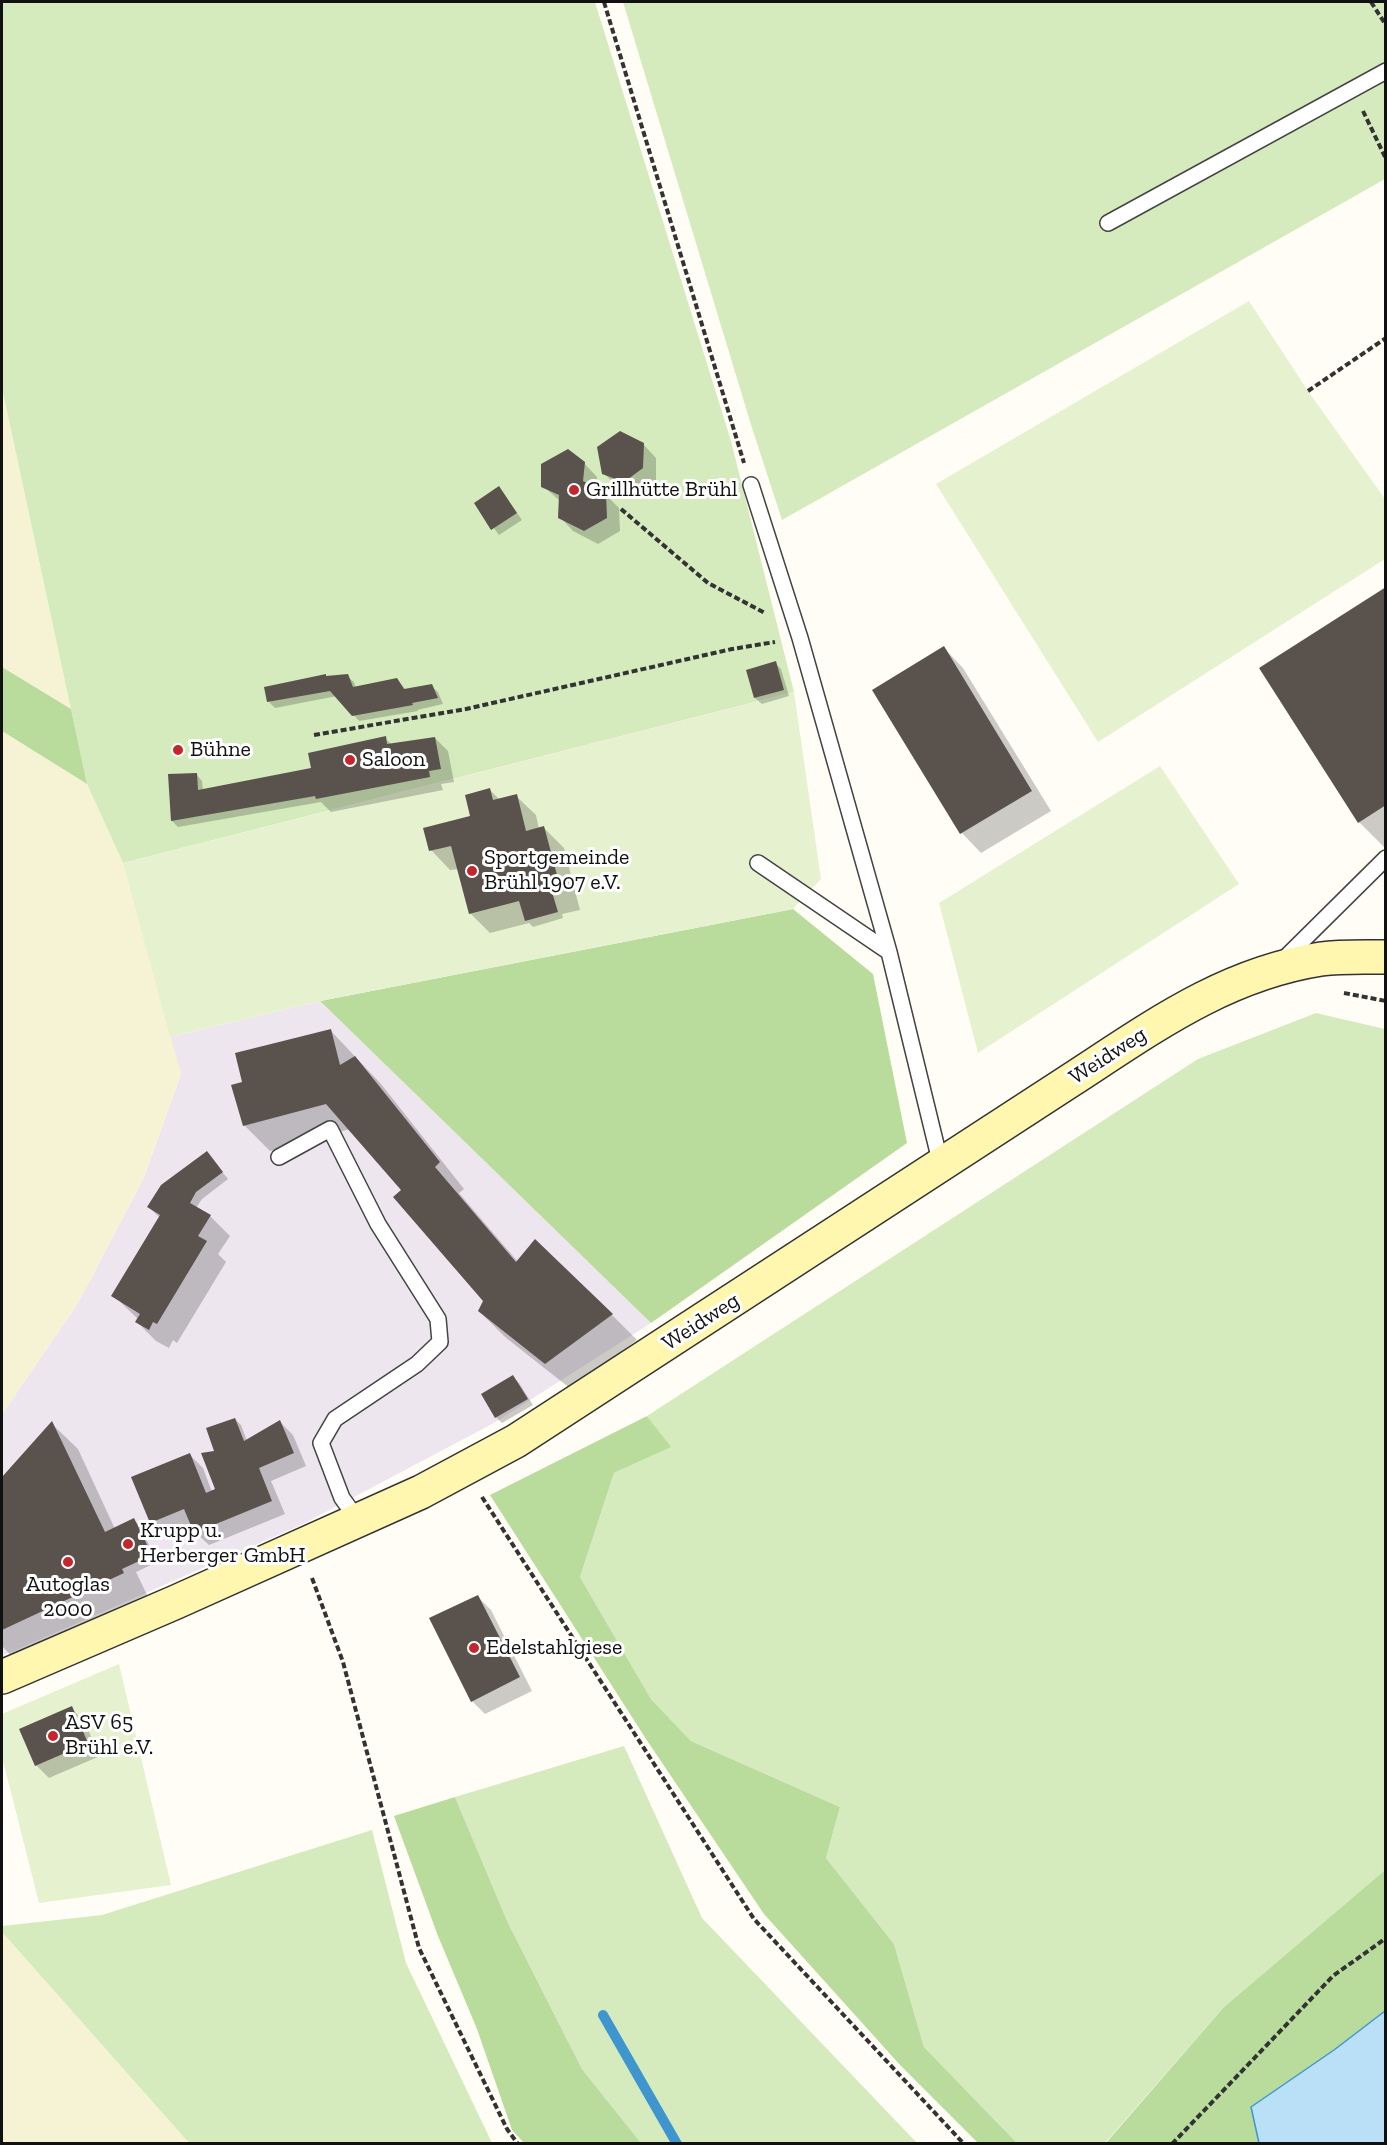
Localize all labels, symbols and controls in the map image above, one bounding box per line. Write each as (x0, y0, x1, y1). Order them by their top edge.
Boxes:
place label: Grillhütte Brühl (586, 477, 738, 503)
marker: Grillhütte Brühl (567, 483, 581, 497)
place label: Bühne (190, 737, 251, 763)
marker: Bühne (171, 743, 185, 757)
place label: Saloon (362, 747, 425, 773)
marker: Saloon (343, 753, 357, 767)
place label: Sportgemeinde Brühl 1907 e.V. (484, 845, 629, 896)
marker: Sportgemeinde Brühl 1907 e.V. (465, 864, 479, 878)
street label: Weidweg (1064, 1021, 1152, 1091)
street label: Weidweg (657, 1287, 745, 1357)
place label: Krupp u. Herberger GmbH (140, 1518, 306, 1570)
marker: Krupp u. Herberger GmbH (121, 1537, 135, 1551)
marker: Autoglas 2000 (61, 1555, 75, 1569)
place label: Autoglas 2000 (26, 1572, 110, 1624)
place label: Edelstahlgiese (486, 1635, 622, 1661)
marker: Edelstahlgiese (467, 1641, 481, 1655)
place label: ASV 65 Brühl e.V. (65, 1710, 154, 1762)
marker: ASV 65 Brühl e.V. (46, 1729, 60, 1743)

